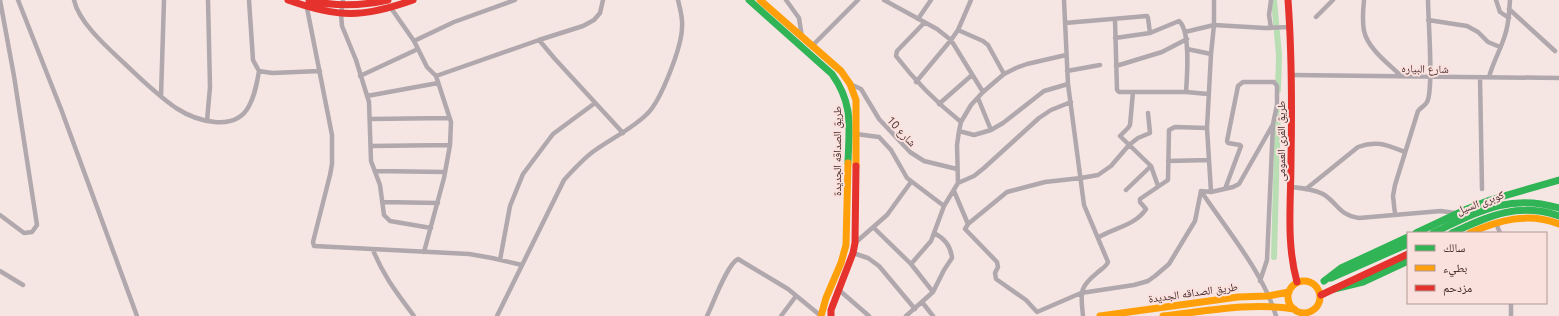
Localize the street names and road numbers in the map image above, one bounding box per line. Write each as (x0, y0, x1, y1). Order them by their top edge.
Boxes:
street label: شارع البياره (1401, 60, 1449, 76)
street label: طريق القرى العمومى (1273, 101, 1288, 181)
street label: طريق الصداقه الجديدة (829, 106, 844, 196)
street label: شارع 10 (884, 113, 920, 149)
street label: كوبرى السيل (1454, 186, 1506, 218)
street label: طريق الصداقه الجديدة (1147, 278, 1239, 306)

